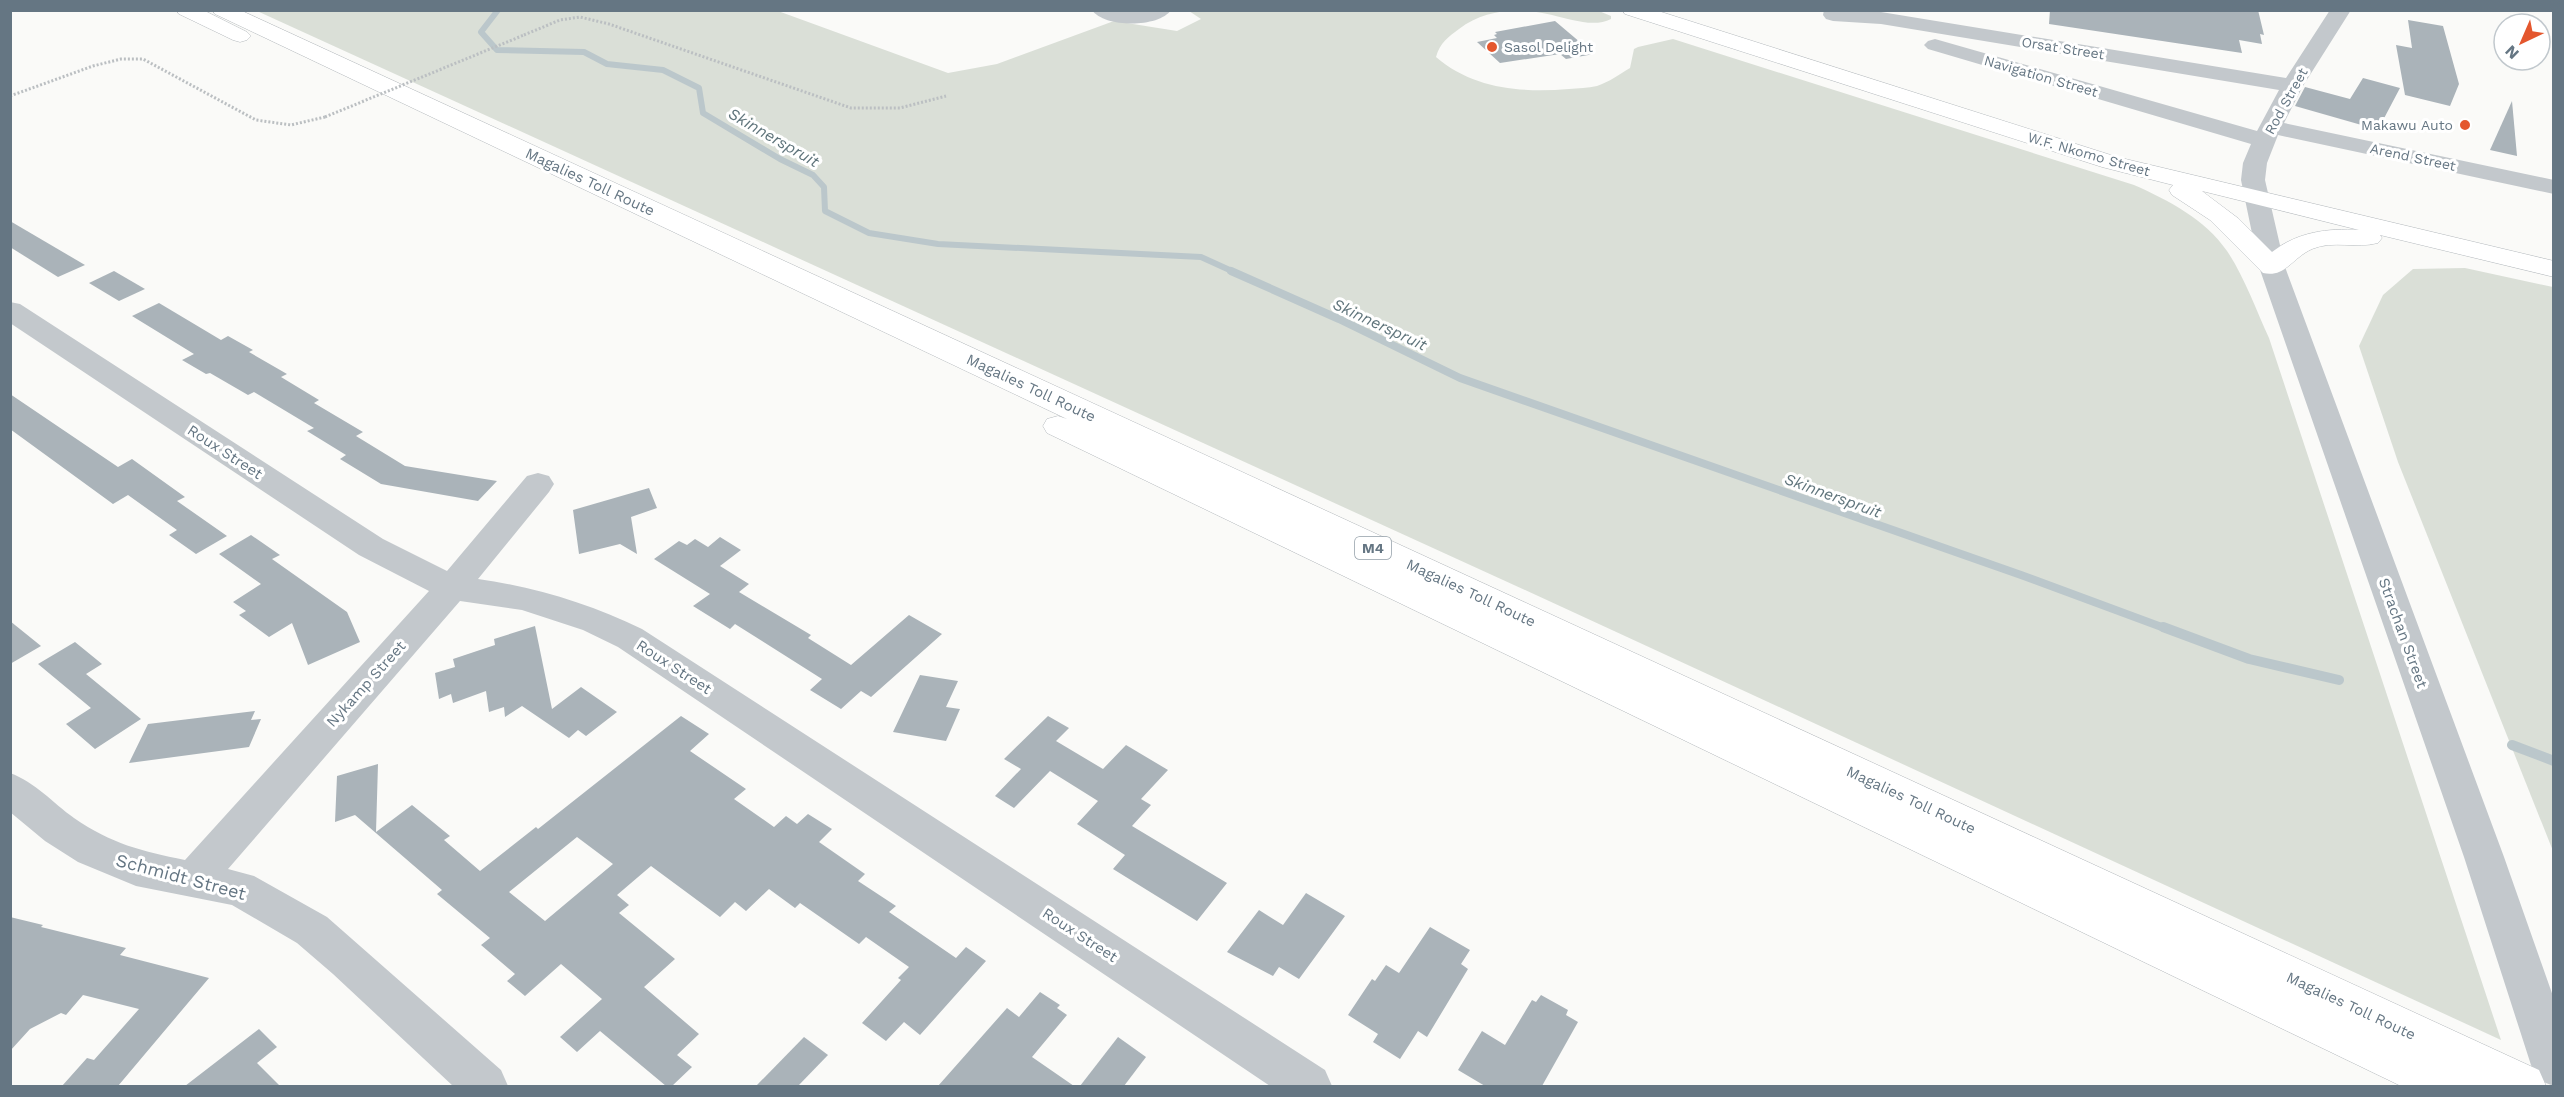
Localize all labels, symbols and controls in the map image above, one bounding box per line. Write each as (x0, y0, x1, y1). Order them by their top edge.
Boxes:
north arrow (2492, 12, 2552, 72)
street label: Orsat Street (2020, 34, 2106, 62)
place label: Sasol Delight (1504, 39, 1593, 55)
marker: Sasol Delight (1485, 40, 1499, 54)
text: N (2501, 41, 2523, 63)
street label: Navigation Street (1982, 52, 2100, 100)
street label: Rod Street (2261, 65, 2311, 137)
water label: Skinnerspruit (725, 104, 823, 171)
place label: Makawu Auto (2361, 117, 2453, 133)
marker: Makawu Auto (2458, 118, 2472, 132)
street label: W.F. Nkomo Street (2026, 129, 2152, 179)
street label: Arend Street (2369, 140, 2457, 174)
street label: Magalies Toll Route (522, 144, 658, 220)
water label: Skinnerspruit (1330, 294, 1430, 355)
street label: Magalies Toll Route (963, 350, 1099, 426)
street label: Roux Street (184, 421, 267, 483)
water label: Skinnerspruit (1782, 469, 1884, 522)
road number: M4 (1355, 537, 1391, 559)
street label: Magalies Toll Route (1403, 555, 1539, 631)
street label: Strachan Street (2375, 575, 2432, 691)
street label: Roux Street (633, 636, 716, 698)
street label: Nykamp Street (323, 637, 410, 731)
street label: Magalies Toll Route (1843, 762, 1979, 838)
street label: Schmidt Street (114, 849, 249, 904)
street label: Roux Street (1039, 904, 1122, 966)
street label: Magalies Toll Route (2283, 968, 2419, 1044)

